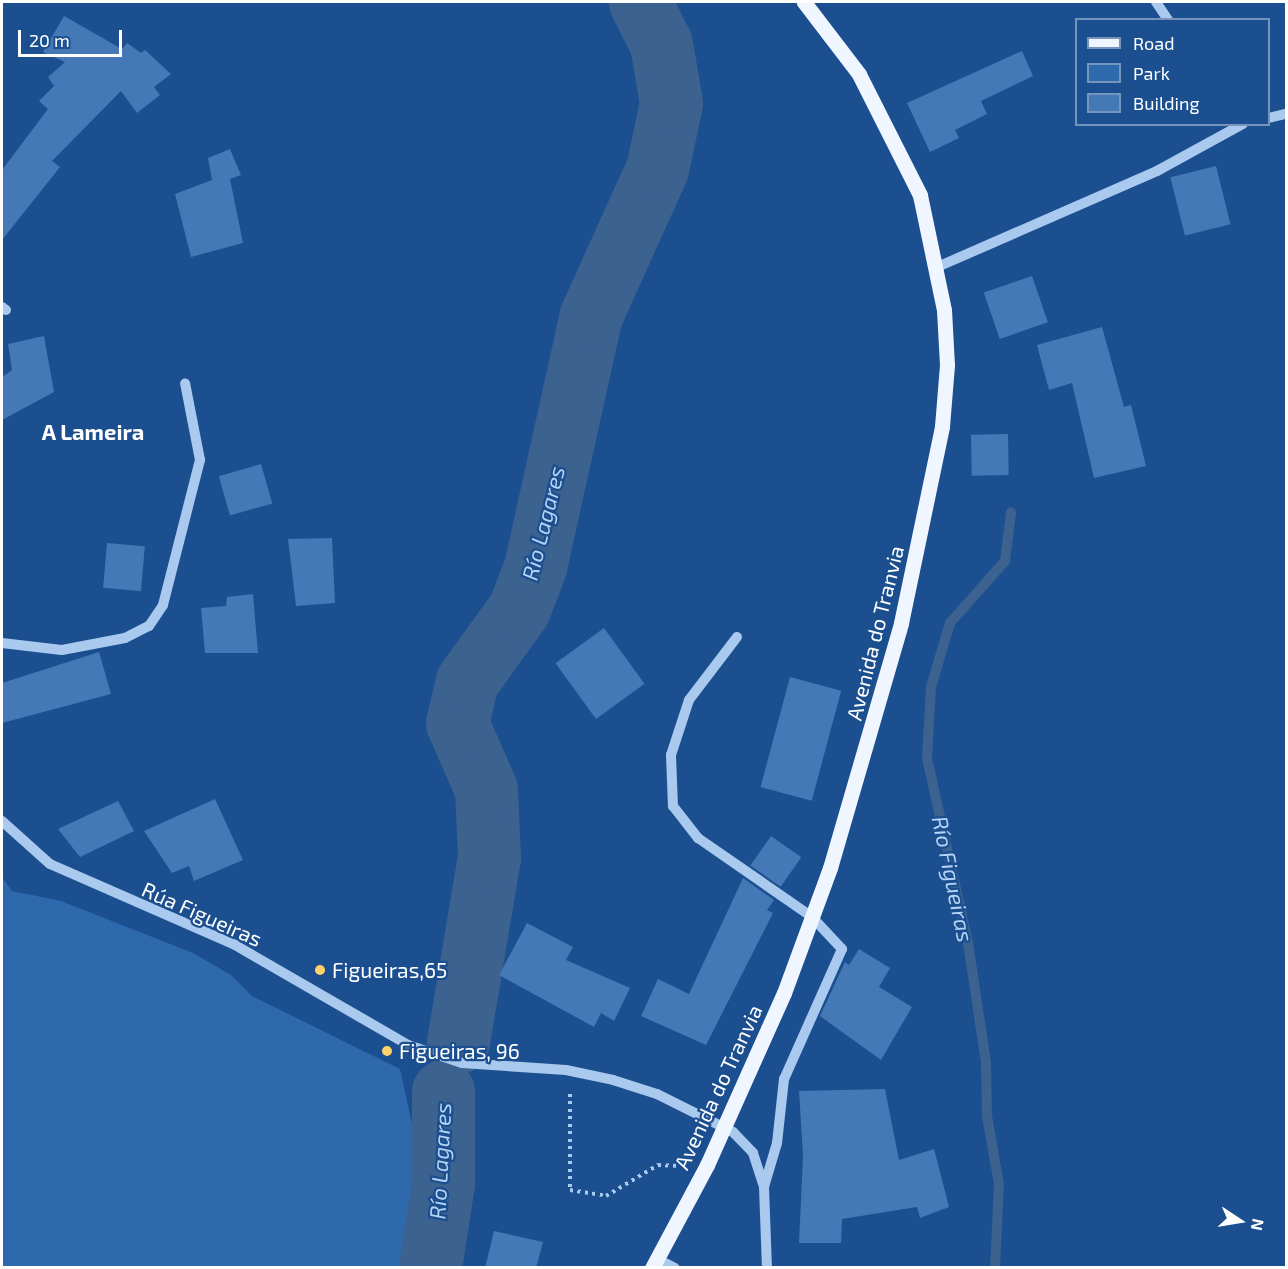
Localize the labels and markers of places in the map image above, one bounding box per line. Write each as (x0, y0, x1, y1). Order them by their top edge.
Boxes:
place label: Figueiras,65 (332, 957, 447, 983)
marker: Figueiras,65 (313, 963, 327, 977)
place label: Figueiras, 96 (399, 1038, 520, 1064)
marker: Figueiras, 96 (380, 1044, 394, 1058)

